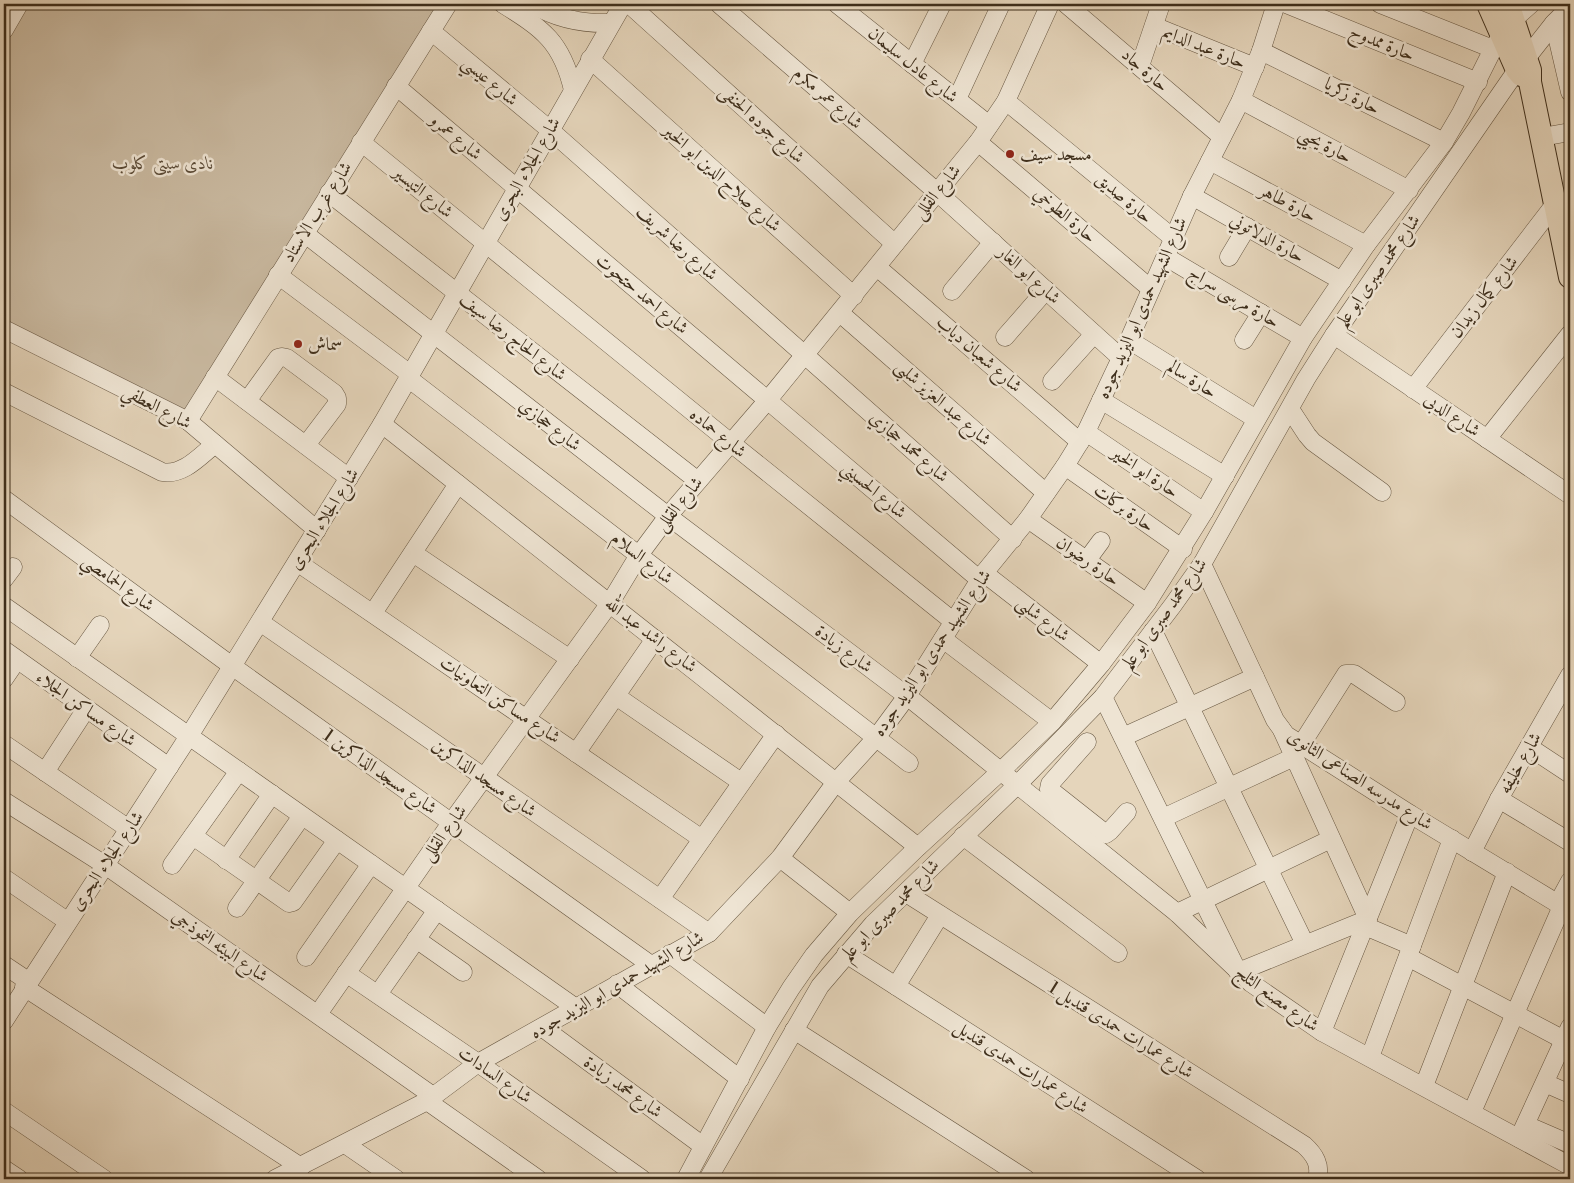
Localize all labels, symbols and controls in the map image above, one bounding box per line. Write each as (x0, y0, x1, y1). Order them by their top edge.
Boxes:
street label: حارة عبد الدايم (1158, 20, 1249, 78)
street label: حارة ممدوح (1345, 20, 1418, 70)
street label: شارع عادل سليمان (861, 22, 963, 111)
street label: حارة جاد (1116, 43, 1174, 97)
street label: شارع عيسي (454, 51, 523, 115)
street label: شارع عمر مكرم (786, 62, 867, 137)
street label: حارة زكريا (1320, 72, 1384, 120)
street label: شارع جوده الحنفى (712, 80, 810, 171)
street label: شارع عمرو (422, 107, 487, 168)
street label: شارع الجلاء البحرى (488, 113, 568, 226)
street label: شارع صلاح الدين ابو الخير (654, 118, 786, 240)
street label: حارة يحيي (1292, 121, 1356, 173)
place label: مسجد سيف (1020, 143, 1092, 166)
marker: مسجد سيف (1004, 148, 1016, 160)
park label: نادى سيتى كلوب (112, 152, 214, 176)
street label: شارع غرب الاستاد (277, 157, 360, 268)
street label: شارع التيسير (385, 159, 458, 226)
street label: شارع القللى (908, 160, 968, 226)
street label: حارة صديق (1091, 167, 1157, 229)
street label: حارة طاهر (1254, 178, 1320, 228)
street label: حارة الطوخي (1027, 182, 1101, 250)
street label: شارع رضا شريف (629, 200, 723, 288)
street label: حارة الدلاتوني (1224, 208, 1309, 271)
street label: شارع محمد صبرى ابو علم (1330, 210, 1431, 336)
street label: شارع الشهيد حمدى ابو اليزيد جوده (1092, 214, 1195, 404)
street label: شارع ابو الغار (989, 239, 1065, 312)
street label: شارع احمد حتحوت (589, 248, 693, 342)
street label: شارع كمال زيدان (1445, 251, 1526, 345)
street label: حارة مرسى سراج (1182, 261, 1284, 337)
street label: شارع الحاج رضا سيف (452, 288, 571, 389)
street label: شارع شعبان دياب (929, 310, 1027, 400)
place label: سماش (308, 333, 343, 356)
marker: سماش (292, 338, 304, 350)
street label: شارع عبد العزيز شلبى (888, 355, 996, 453)
street label: حارة سالم (1161, 355, 1221, 407)
street label: شارع العطفي (116, 379, 195, 440)
street label: شارع الدبى (1418, 388, 1485, 445)
street label: شارع حجازي (512, 394, 586, 459)
street label: شارع حماده (683, 403, 751, 465)
street label: شارع محمد حجازي (862, 406, 954, 490)
street label: حارة ابو الخير (1105, 440, 1183, 503)
street label: شارع الحسيني (834, 456, 911, 528)
street label: شارع الجلاء البحرى (284, 464, 367, 576)
street label: شارع القللى (650, 472, 710, 538)
street label: حارة بركات (1089, 479, 1159, 537)
street label: شارع السلام (604, 527, 678, 593)
street label: حارة رضوان (1052, 531, 1124, 591)
street label: شارع الحمامصي (74, 549, 159, 621)
street label: شارع محمد صبرى ابو علم (1116, 553, 1217, 678)
street label: شارع الشهيد حمدى ابو اليزيد جوده (867, 565, 999, 743)
street label: شارع راشد عبد الله (598, 589, 704, 681)
street label: شارع شلبى (1010, 591, 1074, 649)
street label: شارع زيادة (809, 620, 878, 681)
street label: شارع مساكن التعاونيات (433, 651, 565, 751)
street label: شارع مساكن الجلاء (30, 666, 141, 755)
street label: شارع مسجد الذاكرين 1 (317, 724, 441, 822)
street label: شارع مدرسه الصناعى الثانوى (1281, 724, 1437, 838)
street label: شارع خليفه (1493, 728, 1549, 799)
street label: شارع مسجد الذاكرين (426, 733, 541, 825)
street label: شارع القللى (416, 800, 475, 868)
street label: شارع الجلاء البحرى (65, 807, 151, 917)
street label: شارع محمد صبرى ابو علم (835, 854, 949, 970)
street label: شارع البيئه النموذجي (166, 904, 273, 990)
street label: شارع الشهيد حمدى ابو اليزيد جوده (526, 926, 709, 1047)
street label: شارع مصنع الثلج (1228, 961, 1324, 1040)
street label: شارع عمارات حمدى قنديل 1 (1043, 976, 1198, 1087)
street label: شارع عمارات حمدى قنديل (948, 1015, 1092, 1122)
street label: شارع السادات (452, 1041, 536, 1111)
street label: شارع محمد زيادة (577, 1051, 667, 1126)

